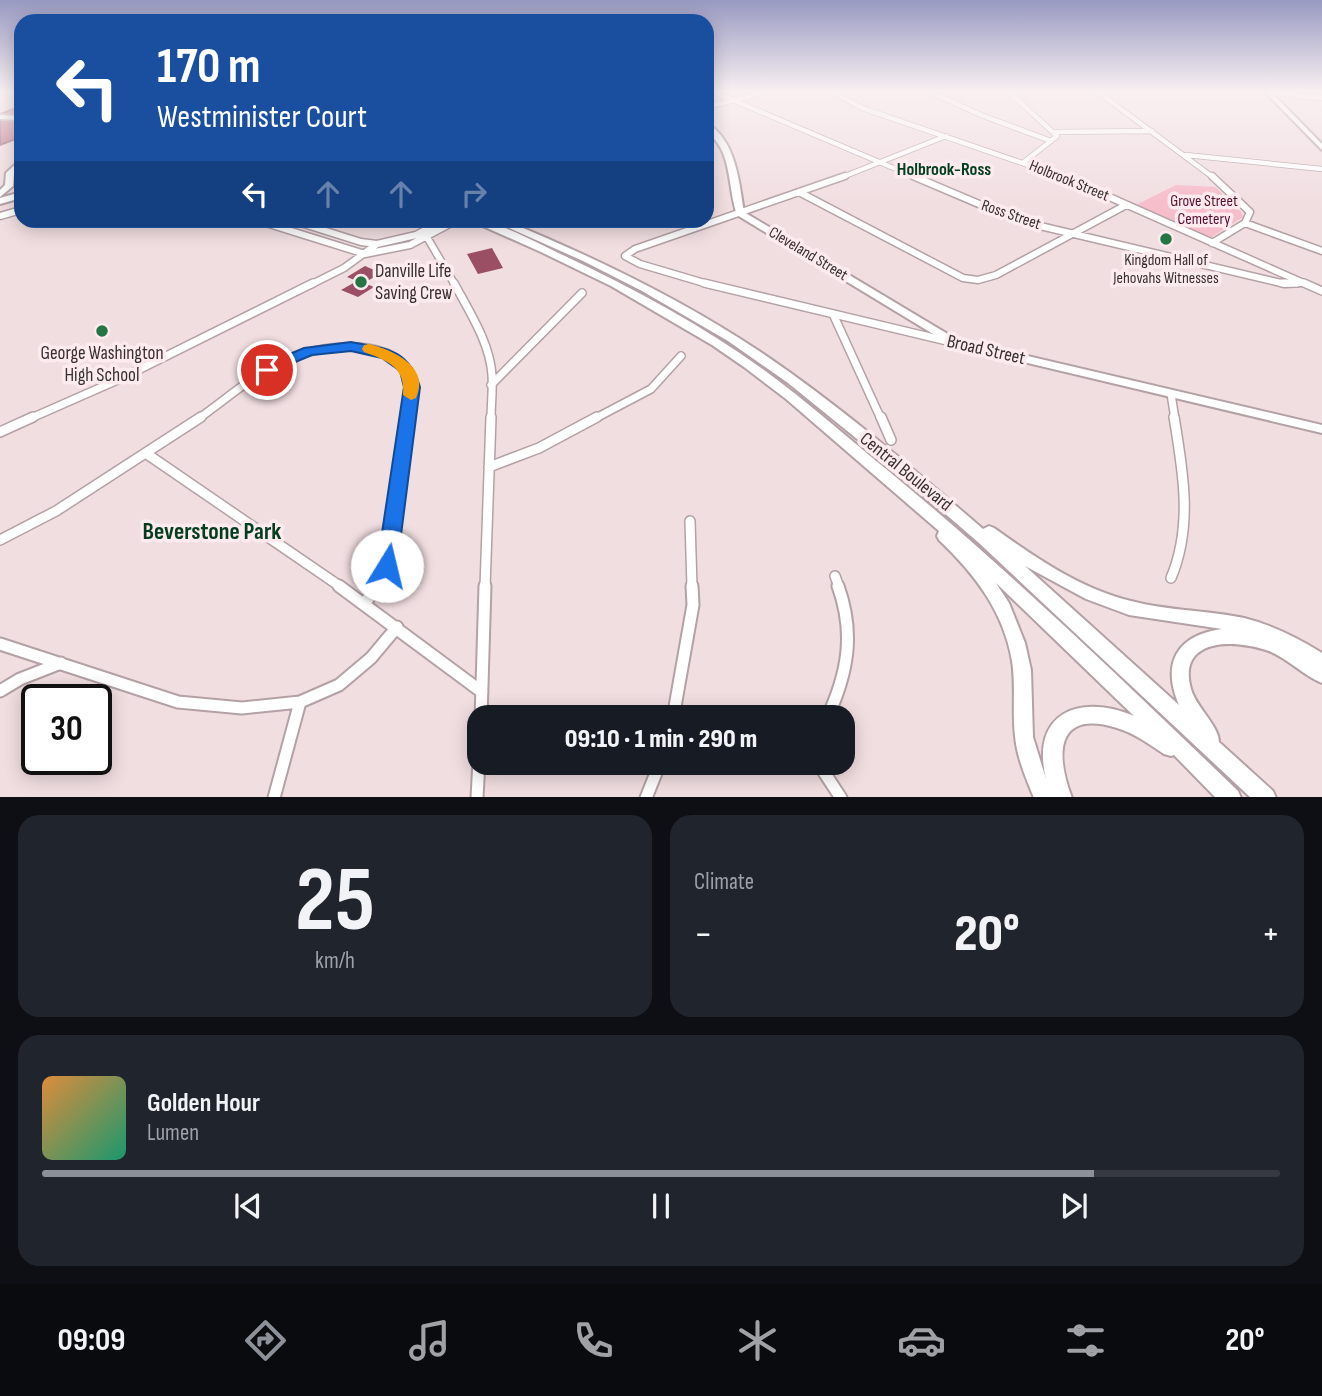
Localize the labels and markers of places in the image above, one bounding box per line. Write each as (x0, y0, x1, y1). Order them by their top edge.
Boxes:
marker: Kingdom Hall of Jehovahs Witnesses (1158, 231, 1174, 247)
place label: Kingdom Hall of Jehovahs Witnesses (1112, 251, 1219, 288)
place label: Danville Life Saving Crew (375, 260, 453, 305)
marker: Danville Life Saving Crew (353, 274, 369, 290)
marker: George Washington High School (94, 323, 110, 339)
pin (237, 340, 297, 400)
place label: George Washington High School (40, 342, 164, 387)

